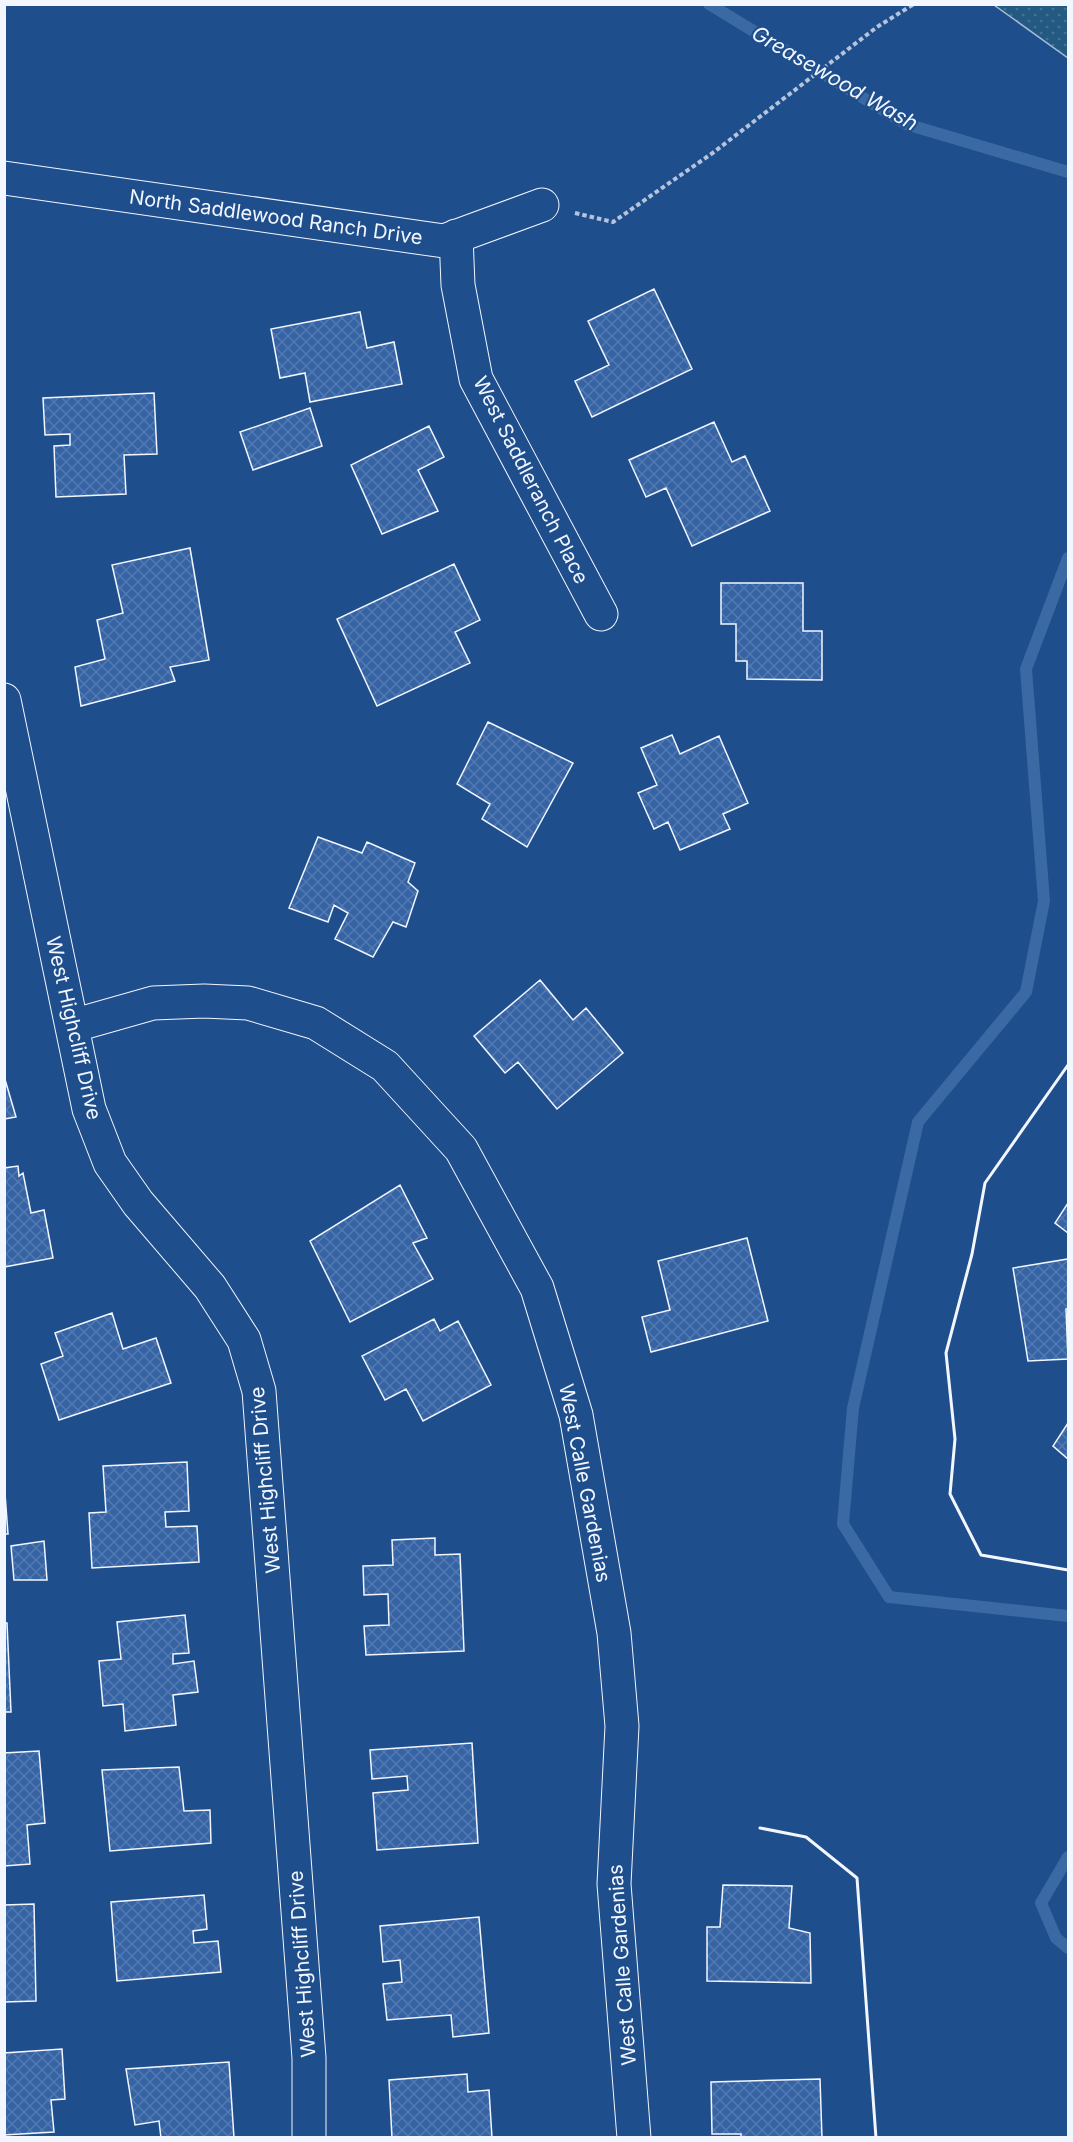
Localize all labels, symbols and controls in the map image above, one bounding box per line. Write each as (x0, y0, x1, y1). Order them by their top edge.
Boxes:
water label: Greasewood Wash (747, 20, 923, 136)
street label: North Saddlewood Ranch Drive (128, 185, 424, 249)
street label: West Saddleranch Place (468, 372, 594, 588)
street label: West Highcliff Drive (41, 934, 107, 1122)
street label: West Calle Gardenias (554, 1382, 616, 1584)
street label: West Highcliff Drive (245, 1386, 285, 1574)
street label: West Calle Gardenias (603, 1864, 641, 2066)
street label: West Highcliff Drive (283, 1870, 321, 2058)

